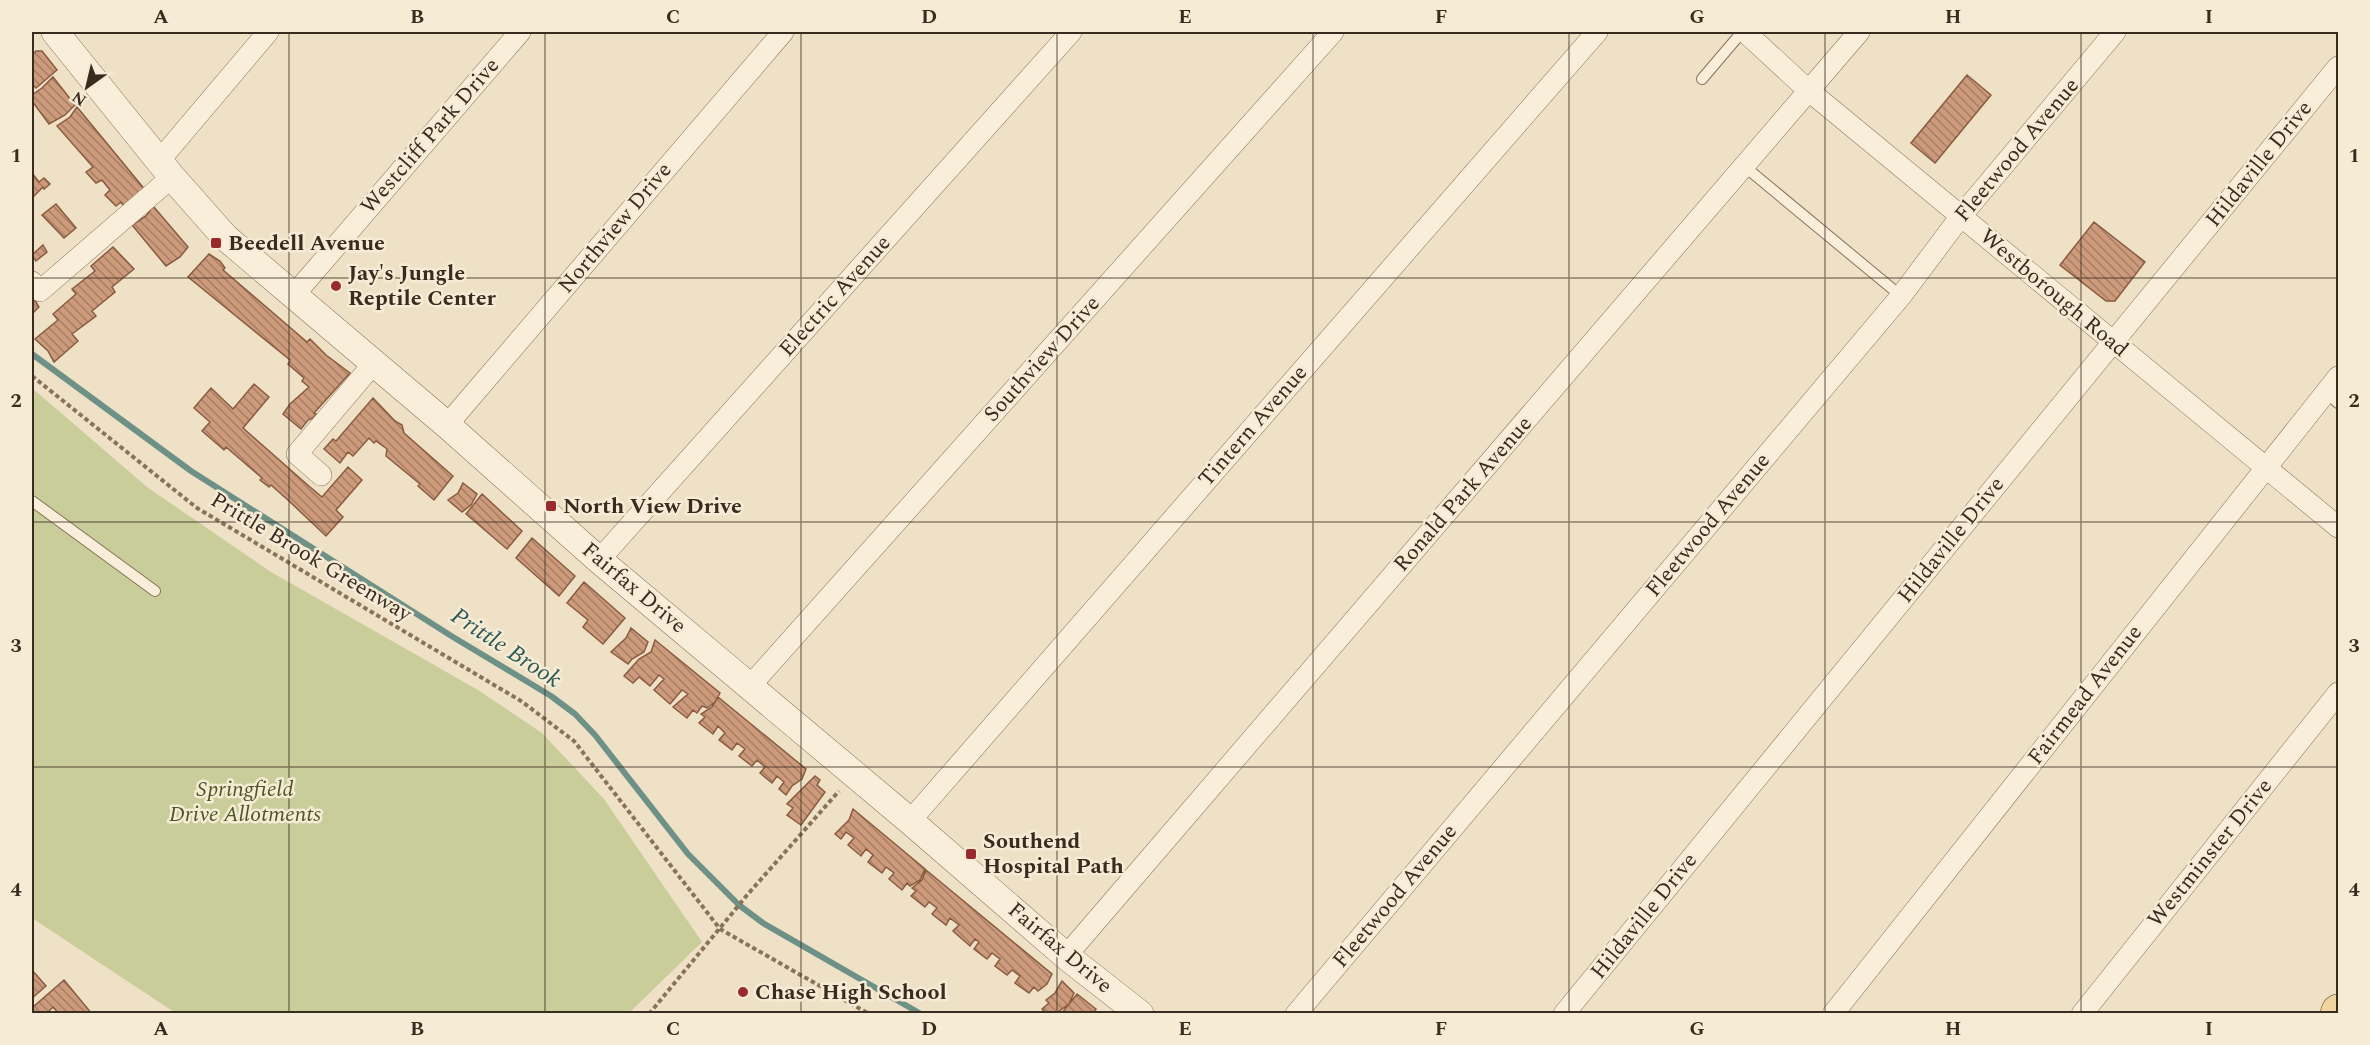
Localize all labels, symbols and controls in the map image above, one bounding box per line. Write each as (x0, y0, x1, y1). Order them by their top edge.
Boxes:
text: A (153, 2, 169, 32)
text: B (410, 2, 424, 32)
text: C (666, 2, 680, 32)
text: D (921, 2, 937, 32)
text: E (1178, 2, 1192, 32)
text: F (1435, 2, 1447, 32)
text: G (1689, 2, 1705, 32)
text: H (1945, 2, 1961, 32)
text: I (2205, 2, 2213, 32)
street label: Westcliff Park Drive (353, 50, 507, 222)
north arrow (57, 57, 117, 117)
street label: Fleetwood Avenue (1947, 71, 2087, 229)
text: N (67, 85, 91, 112)
street label: Hildaville Drive (2198, 94, 2320, 234)
text: 1 (10, 141, 22, 171)
text: 1 (2348, 141, 2360, 171)
street label: Northview Drive (550, 155, 680, 301)
street label: Westborough Road (1972, 221, 2136, 365)
place label: Beedell Avenue (228, 227, 385, 260)
street label: Electric Avenue (771, 228, 899, 364)
marker: Beedell Avenue (209, 236, 223, 250)
place label: Jay's Jungle Reptile Center (348, 257, 497, 315)
marker: Jay's Jungle Reptile Center (329, 279, 343, 293)
street label: Southview Drive (976, 288, 1108, 430)
street label: Tintern Avenue (1190, 358, 1316, 494)
text: 2 (10, 386, 22, 416)
text: 2 (2348, 386, 2360, 416)
street label: Ronald Park Avenue (1386, 409, 1540, 579)
street label: Fleetwood Avenue (1638, 446, 1778, 604)
street label: Hildaville Drive (1890, 470, 2012, 610)
street label: Prittle Brook Greenway (204, 484, 419, 631)
place label: North View Drive (563, 490, 742, 523)
marker: North View Drive (544, 499, 558, 513)
street label: Fairfax Drive (574, 534, 694, 642)
water label: Prittle Brook (443, 599, 569, 697)
street label: Fairmead Avenue (2020, 618, 2150, 772)
text: 3 (10, 631, 22, 661)
text: 3 (2348, 631, 2360, 661)
street label: Westminster Drive (2139, 771, 2281, 935)
park label: Springfield Drive Allotments (169, 773, 321, 831)
street label: Fleetwood Avenue (1325, 817, 1465, 975)
place label: Southend Hospital Path (983, 825, 1124, 883)
street label: Hildaville Drive (1583, 846, 1705, 986)
marker: Southend Hospital Path (964, 847, 978, 861)
text: 4 (10, 875, 22, 905)
text: 4 (2348, 875, 2360, 905)
street label: Fairfax Drive (1000, 894, 1120, 1002)
place label: Chase High School (755, 976, 947, 1009)
marker: Chase High School (736, 985, 750, 999)
text: A (153, 1014, 169, 1044)
text: B (410, 1014, 424, 1044)
text: C (666, 1014, 680, 1044)
text: D (921, 1014, 937, 1044)
text: E (1178, 1014, 1192, 1044)
text: F (1435, 1014, 1447, 1044)
text: G (1689, 1014, 1705, 1044)
text: H (1945, 1014, 1961, 1044)
text: I (2205, 1014, 2213, 1044)

